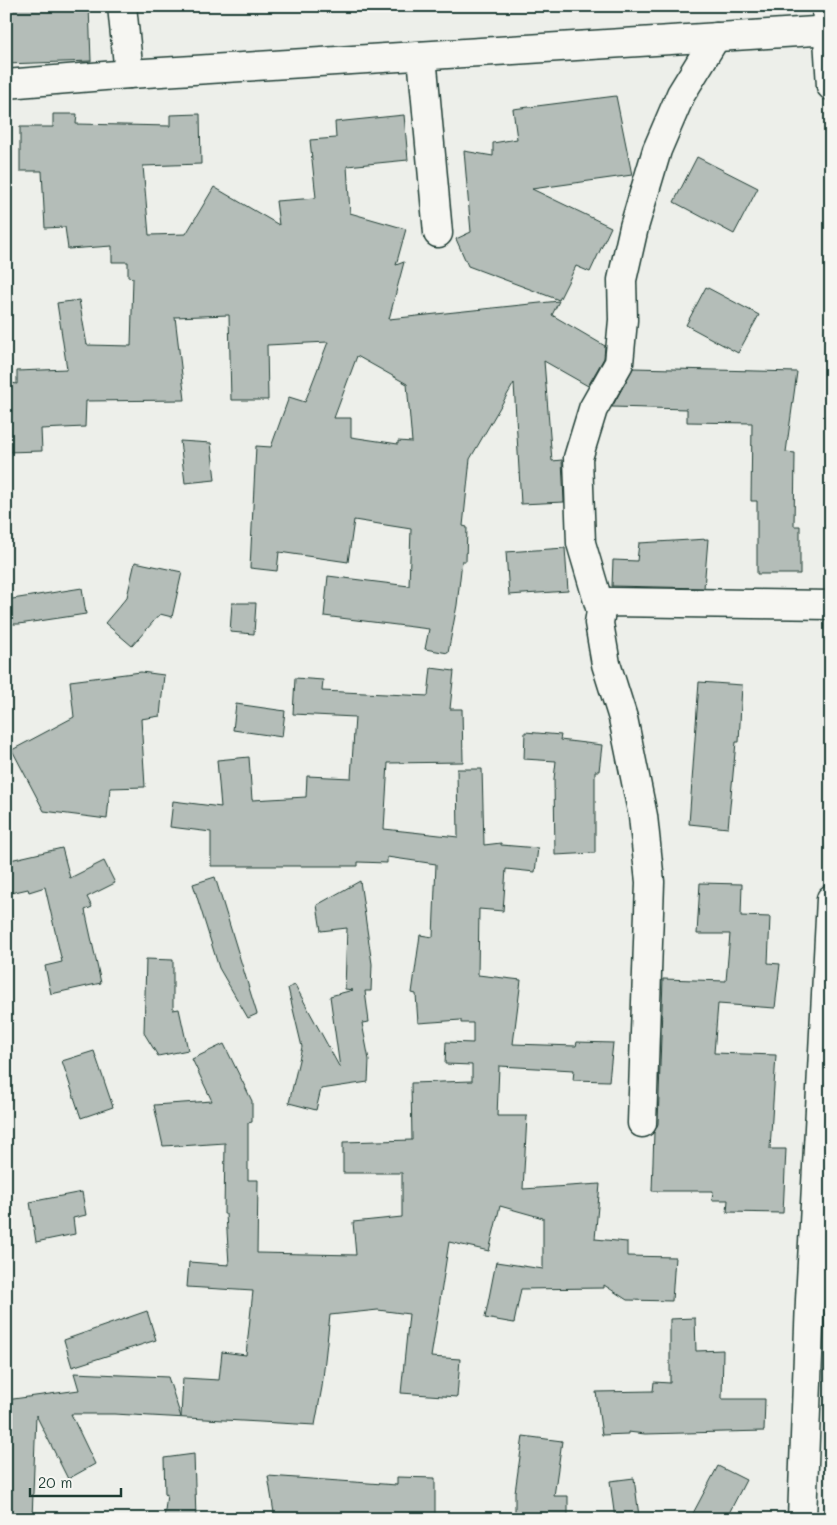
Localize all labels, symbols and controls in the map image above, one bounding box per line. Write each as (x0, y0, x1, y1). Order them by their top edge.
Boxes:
scale bar (30, 1465, 121, 1497)
text: 20 m (38, 1472, 72, 1492)

